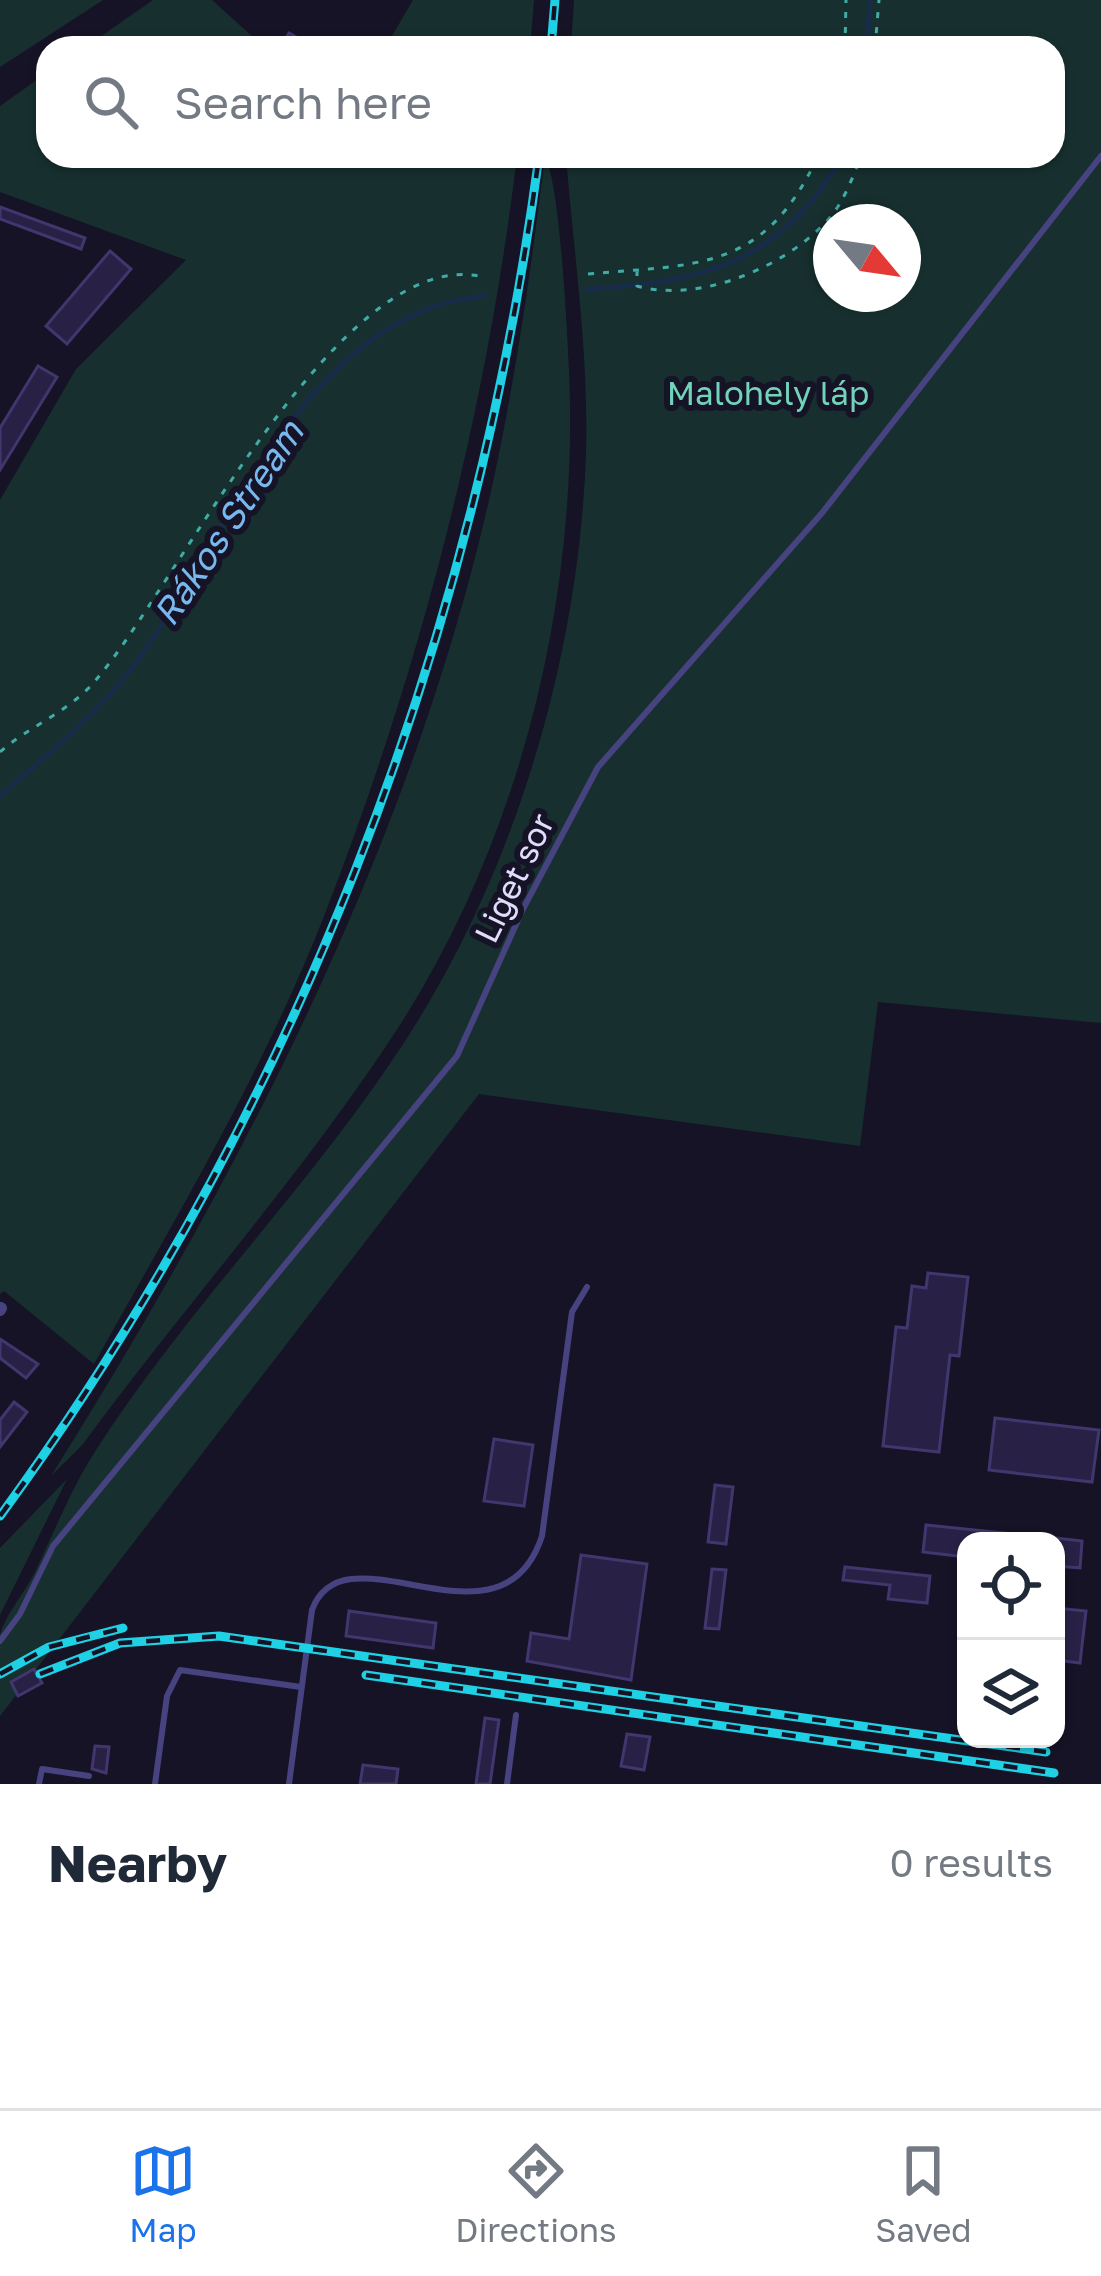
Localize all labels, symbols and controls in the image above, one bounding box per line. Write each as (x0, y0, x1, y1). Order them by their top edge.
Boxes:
search box (36, 36, 1065, 168)
icon: search (78, 69, 144, 135)
text: Search here (174, 75, 432, 129)
north arrow (813, 204, 921, 312)
park label: Malohely láp (667, 373, 869, 412)
water label: Rákos Stream (143, 411, 313, 633)
street label: Liget sor (466, 807, 562, 949)
map controls (957, 1532, 1065, 1748)
button: locate (957, 1532, 1065, 1640)
button: layers (957, 1640, 1065, 1748)
text: Nearby (48, 1832, 227, 1893)
text: 0 results (889, 1839, 1053, 1886)
tab: Map (129, 2138, 197, 2249)
tab: Directions (455, 2138, 617, 2249)
tab: Saved (875, 2138, 972, 2249)

